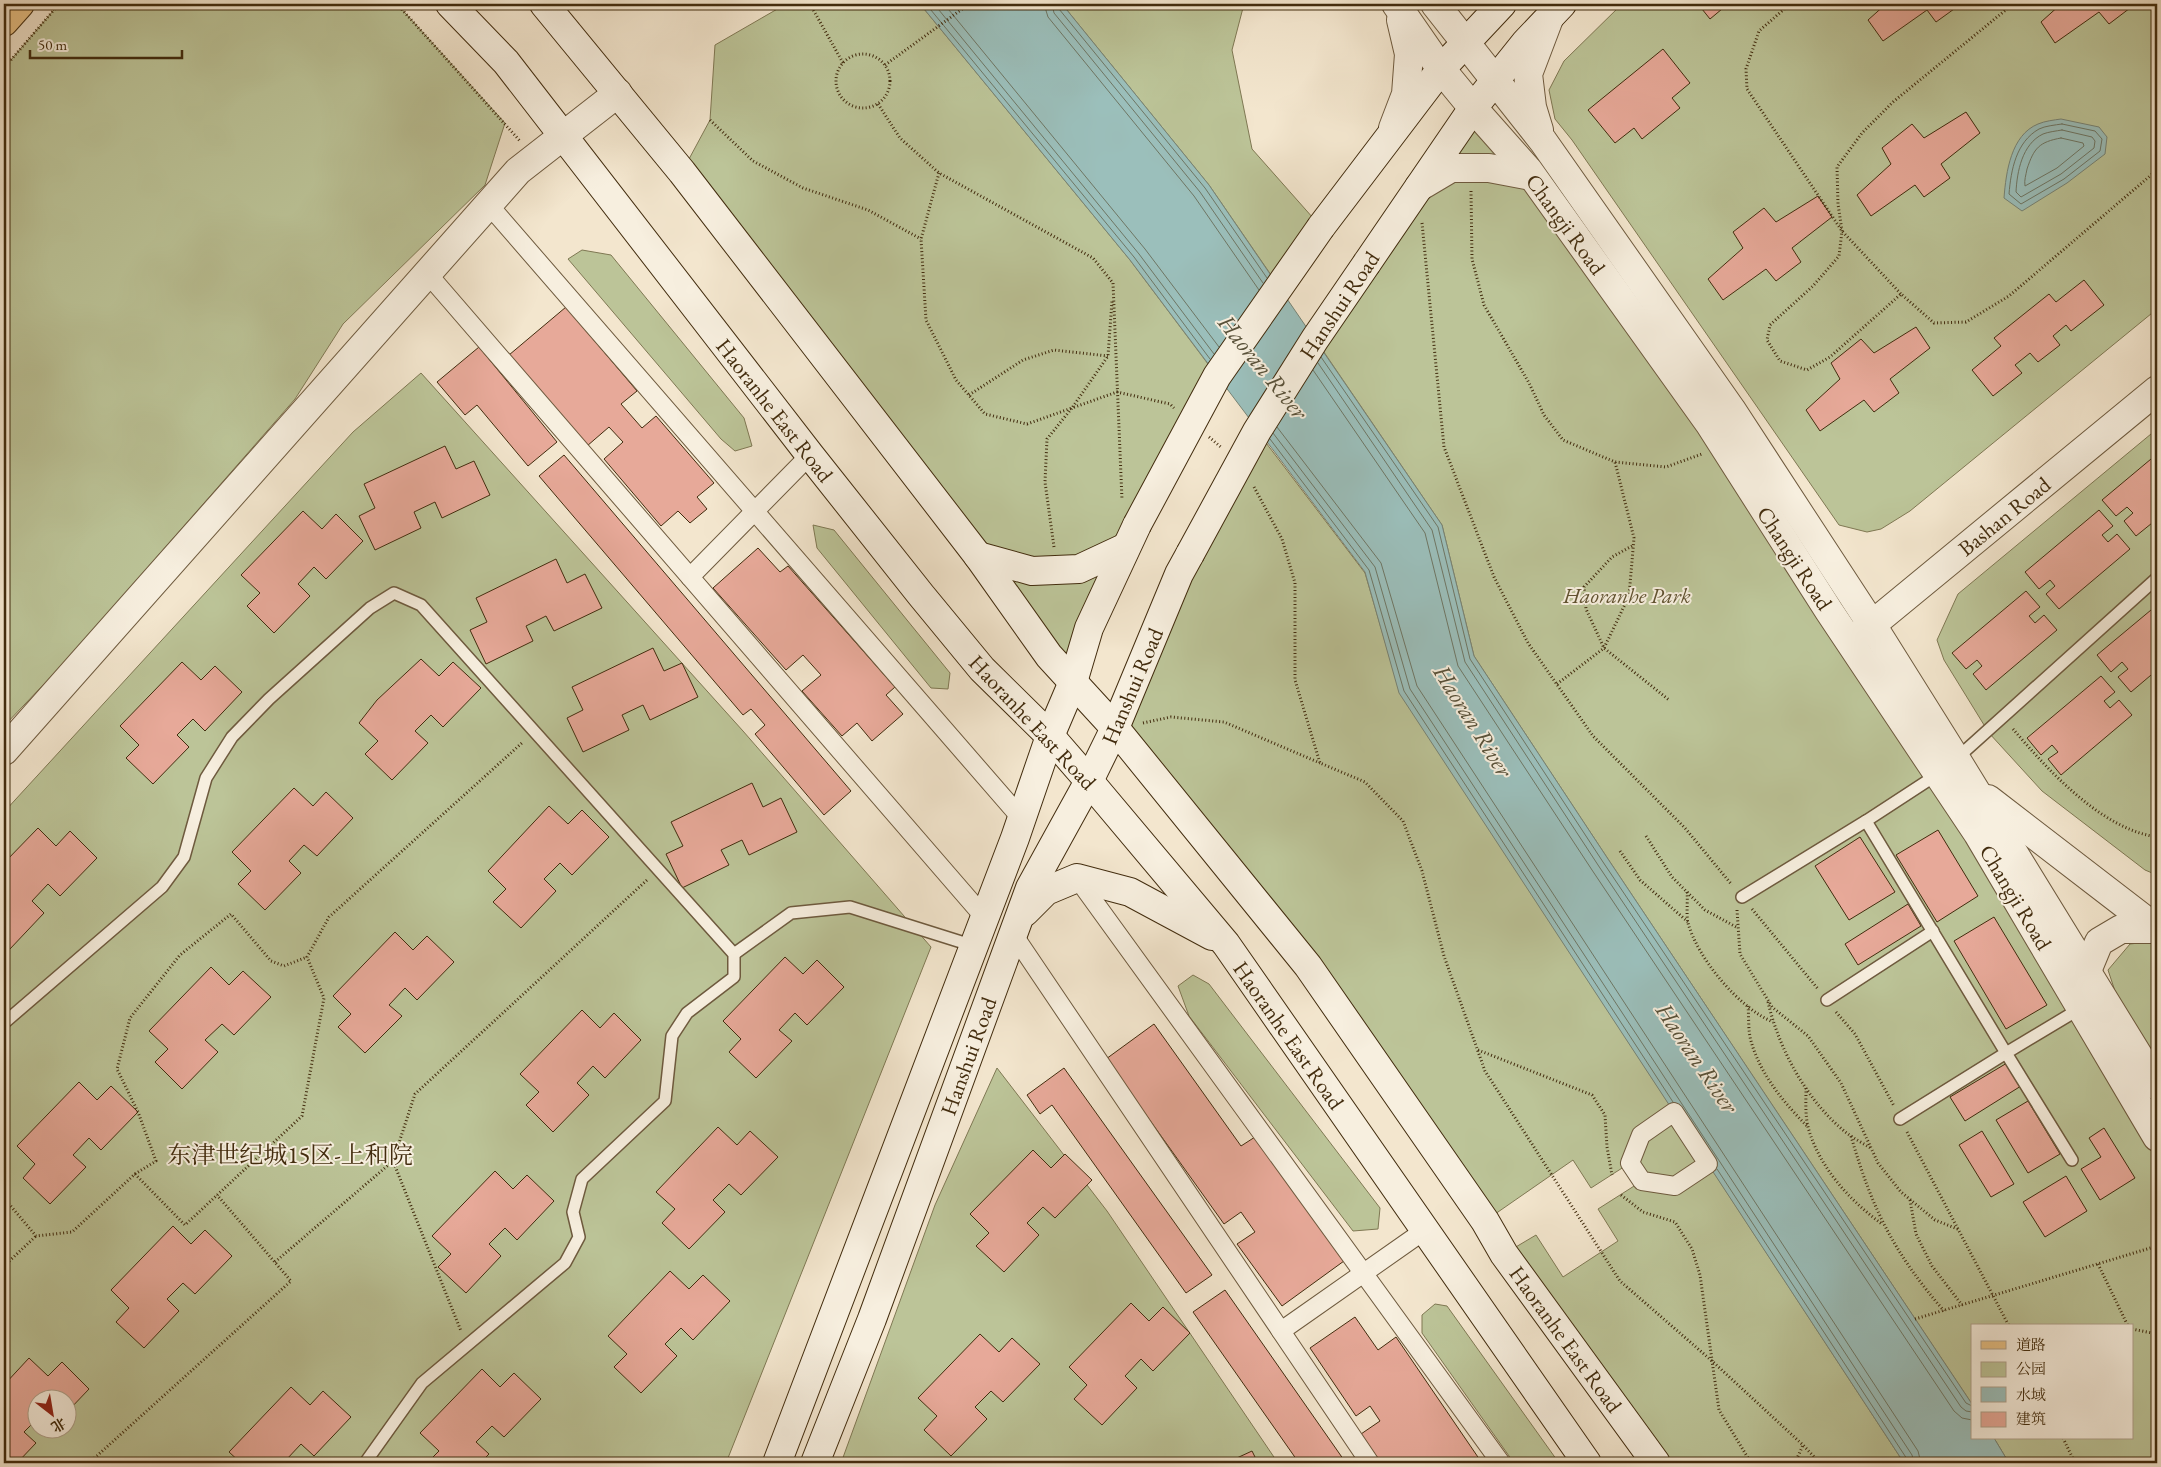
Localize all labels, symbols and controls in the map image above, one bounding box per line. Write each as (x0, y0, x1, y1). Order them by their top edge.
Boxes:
scale bar (30, 28, 182, 60)
text: 50 m (38, 35, 67, 54)
street label: Changji Road (1519, 168, 1613, 281)
street label: Hanshui Road (1293, 245, 1387, 365)
water label: Haoran River (1211, 307, 1316, 427)
street label: Haoranhe East Road (709, 333, 840, 489)
street label: Bashan Road (1952, 470, 2057, 563)
street label: Changji Road (1750, 501, 1839, 616)
park label: Haoranhe Park (1562, 581, 1691, 610)
street label: Hanshui Road (1095, 623, 1170, 749)
street label: Haoranhe East Road (962, 649, 1103, 797)
water label: Haoran River (1426, 658, 1521, 784)
street label: Changji Road (1973, 839, 2059, 956)
street label: Haoranhe East Road (1227, 955, 1351, 1116)
street label: Hanshui Road (934, 992, 1004, 1119)
water label: Haoran River (1649, 996, 1747, 1120)
district label: 东津世纪城15区-上和院 (167, 1139, 413, 1170)
street label: Haoranhe East Road (1503, 1260, 1629, 1419)
legend (1971, 1324, 2134, 1440)
text: 道路 (2016, 1335, 2046, 1354)
text: 公园 (2016, 1359, 2046, 1378)
text: 水域 (2016, 1385, 2046, 1404)
north arrow (28, 1390, 78, 1440)
text: 建筑 (2016, 1409, 2046, 1428)
text: 北 (48, 1414, 69, 1436)

